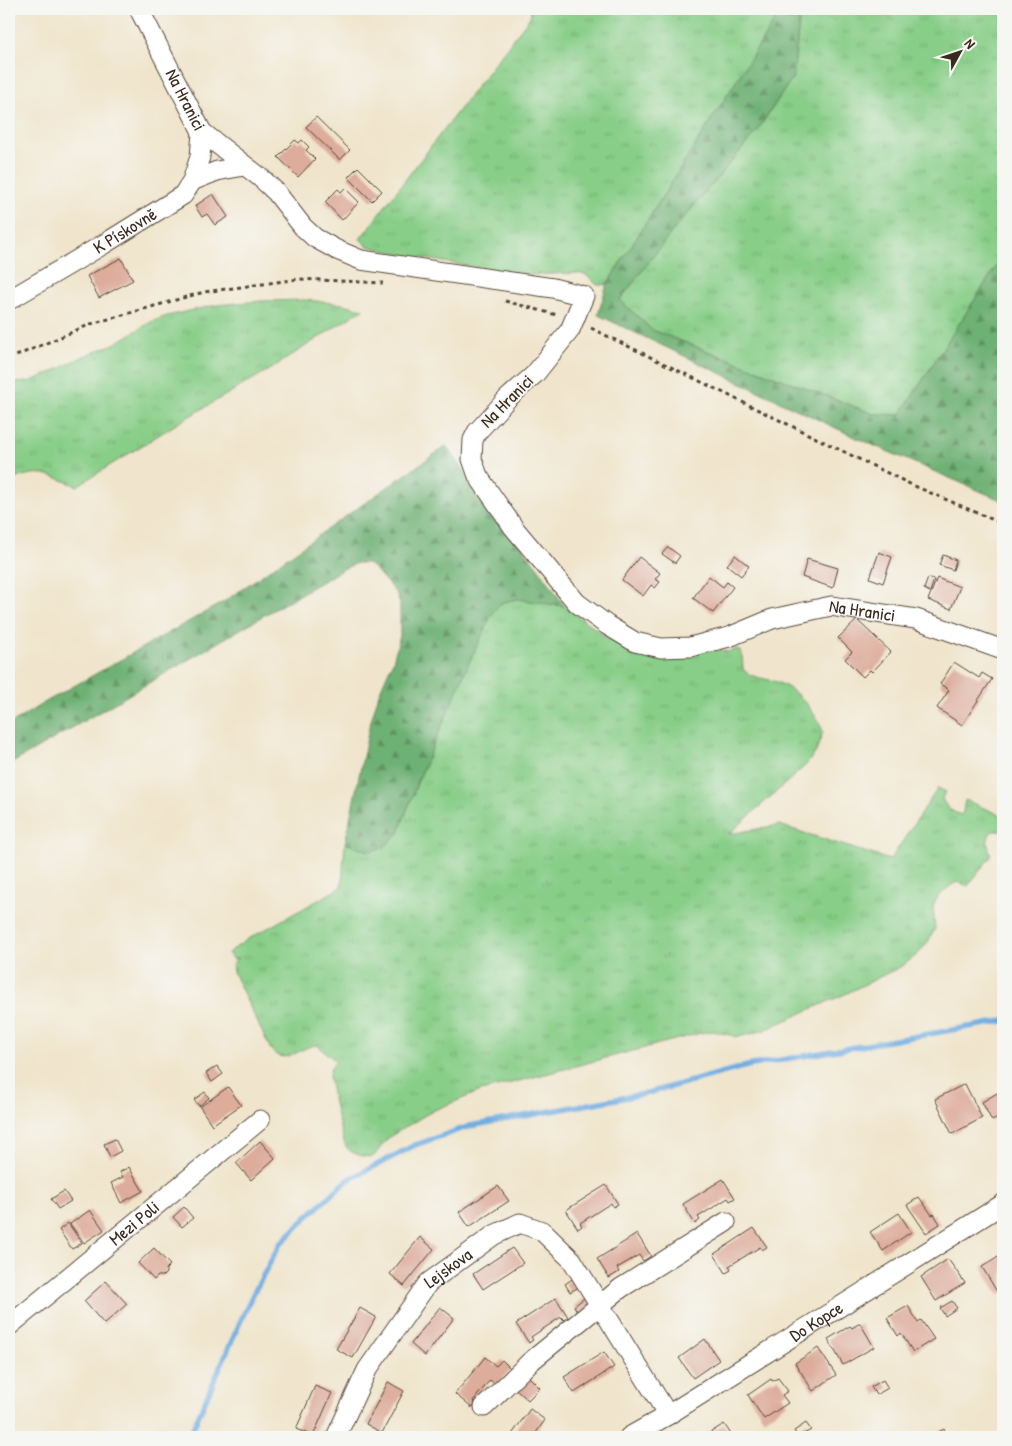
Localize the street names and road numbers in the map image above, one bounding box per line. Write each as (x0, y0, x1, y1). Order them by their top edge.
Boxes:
street label: Na Hranici (160, 64, 212, 135)
street label: K Pískovně (88, 201, 161, 260)
street label: Na Hranici (474, 368, 539, 433)
street label: Na Hranici (828, 593, 897, 628)
street label: Mezi Poli (103, 1195, 164, 1251)
street label: Lejskova (419, 1242, 477, 1294)
street label: Do Kopce (785, 1295, 847, 1347)

